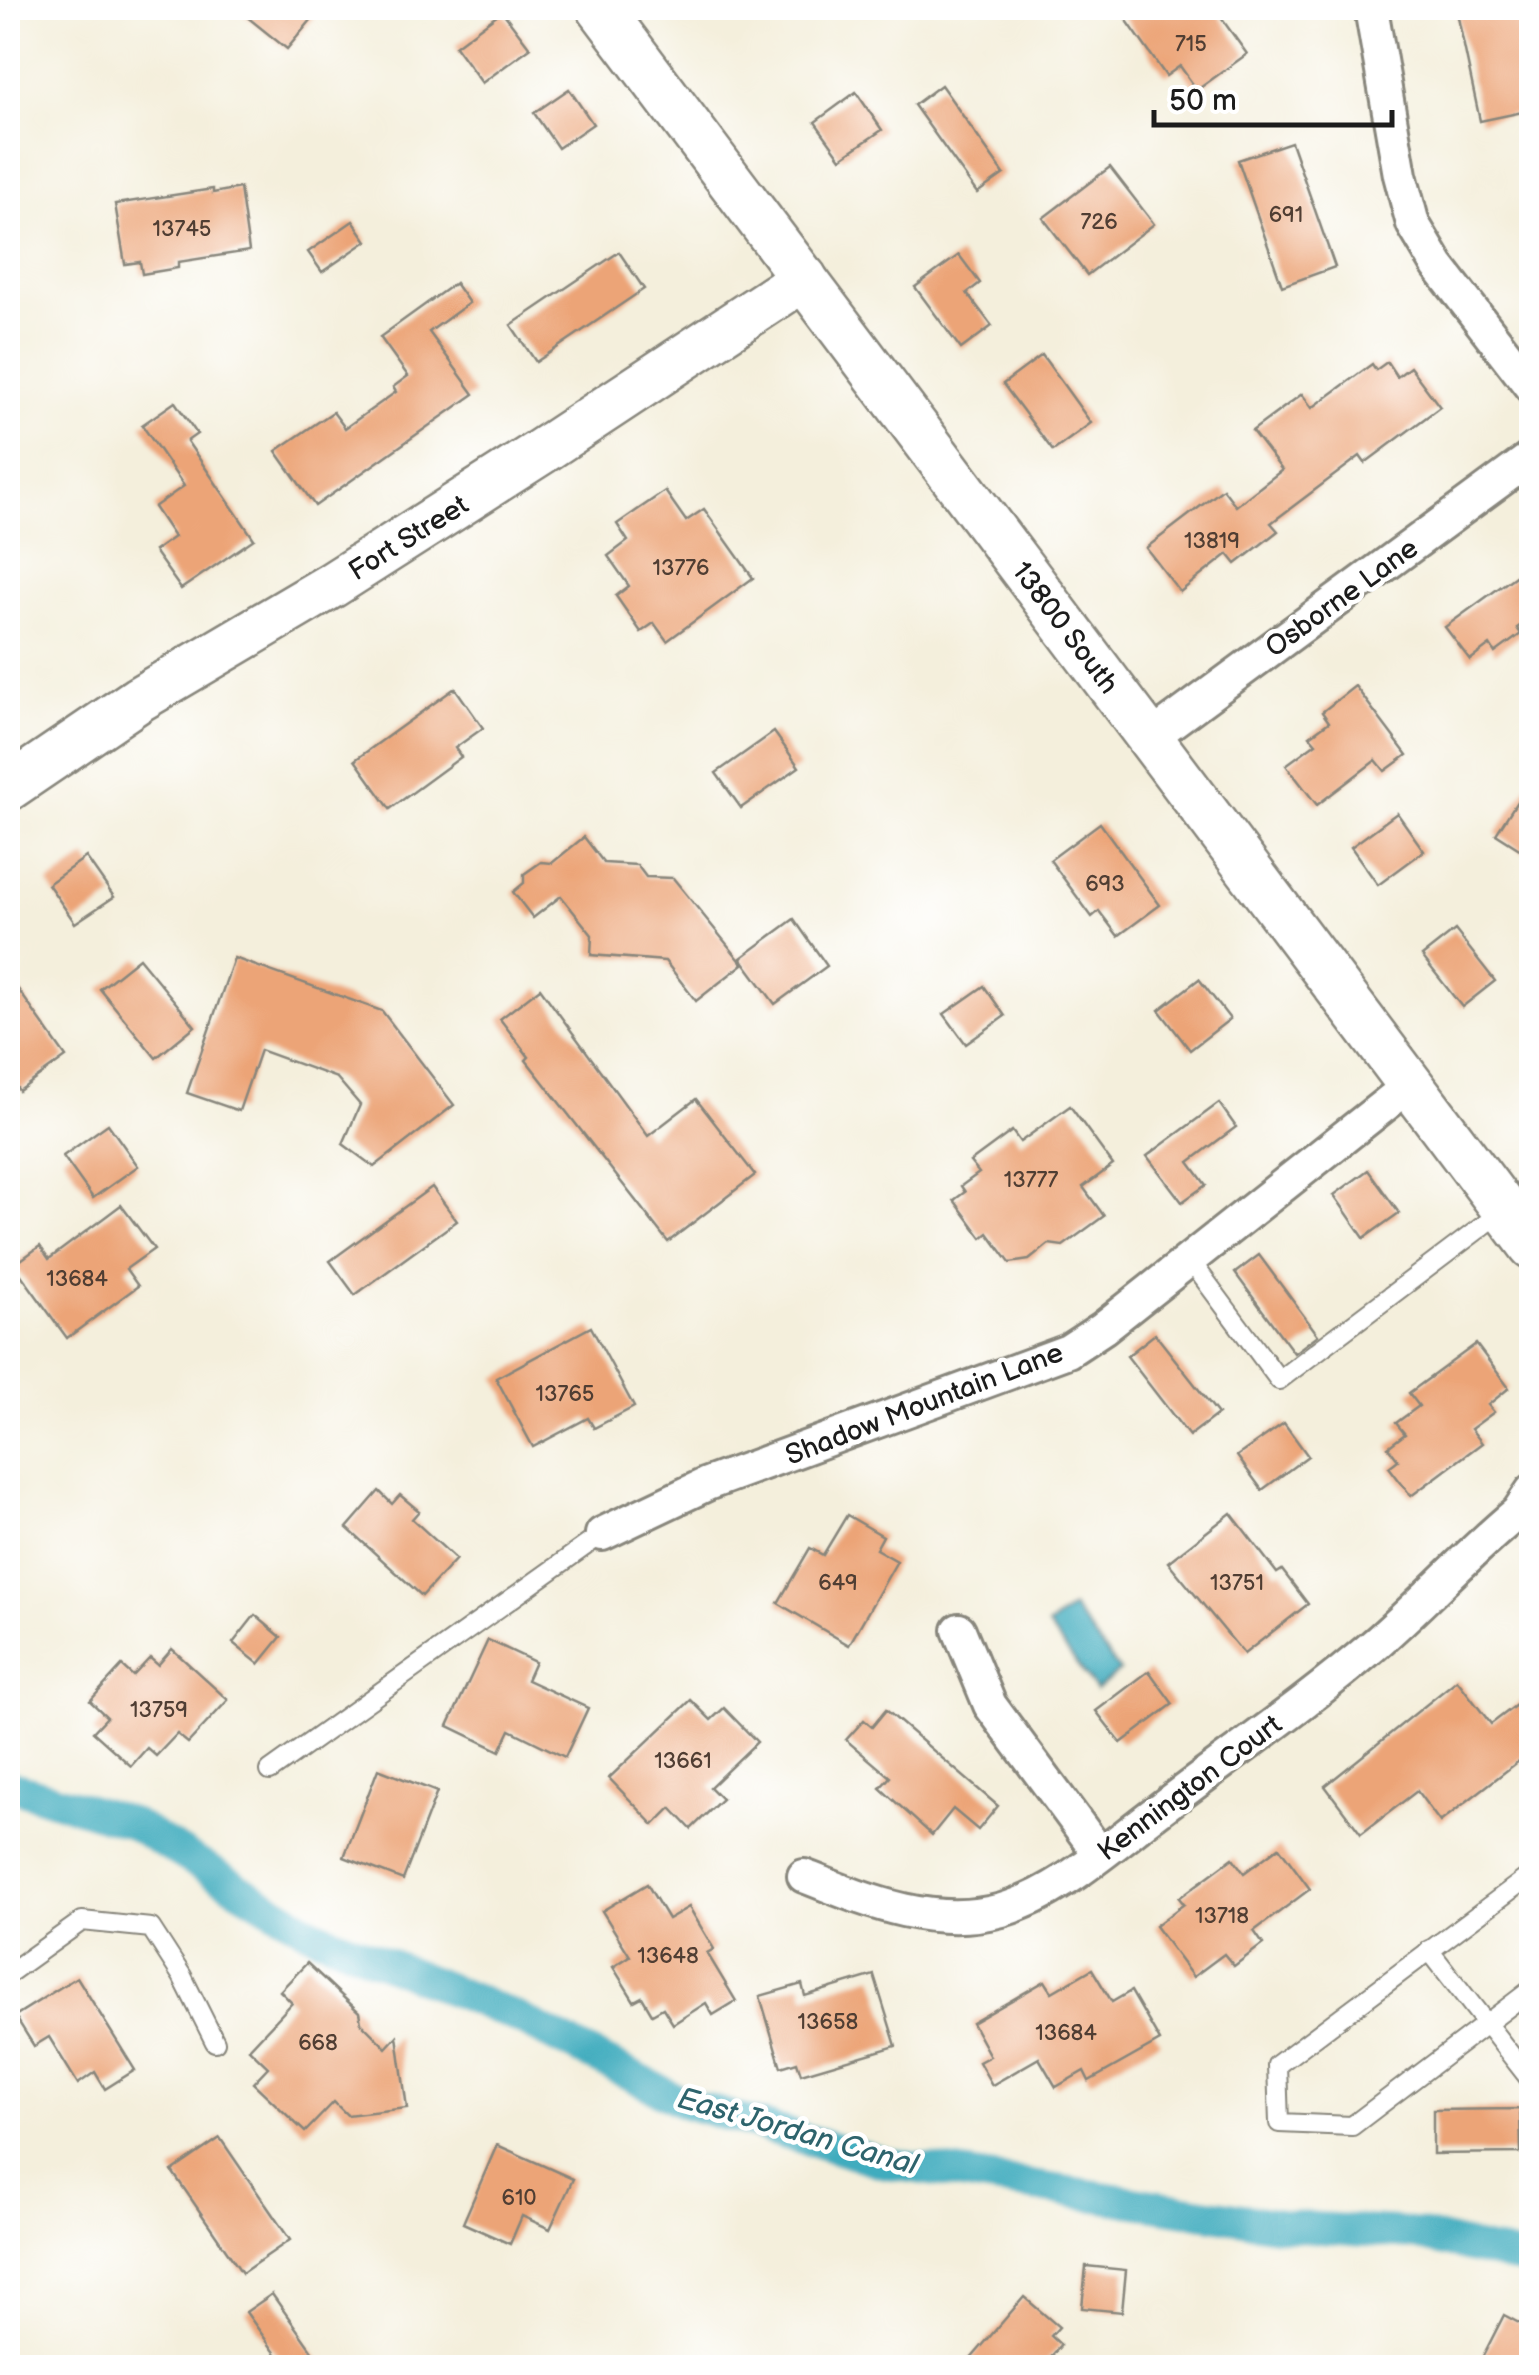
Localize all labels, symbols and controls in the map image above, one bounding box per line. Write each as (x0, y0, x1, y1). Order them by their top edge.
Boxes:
house number: 715 (1175, 31, 1207, 58)
scale bar (1154, 65, 1392, 127)
text: 50 m (1169, 83, 1237, 119)
house number: 691 (1269, 202, 1303, 229)
house number: 726 (1080, 209, 1118, 236)
house number: 13745 (153, 216, 211, 243)
street label: Fort Street (343, 488, 475, 588)
house number: 13819 (1184, 528, 1240, 555)
street label: Osborne Lane (1259, 532, 1425, 665)
house number: 13776 (652, 555, 710, 582)
street label: 13800 South (1005, 555, 1125, 700)
house number: 693 (1085, 871, 1125, 898)
house number: 13777 (1004, 1167, 1058, 1194)
house number: 13684 (46, 1266, 108, 1293)
street label: Shadow Mountain Lane (781, 1336, 1068, 1473)
house number: 13765 (536, 1381, 594, 1408)
house number: 649 (818, 1570, 858, 1597)
house number: 13751 (1210, 1570, 1264, 1597)
house number: 13759 (130, 1697, 188, 1724)
street label: Kennington Court (1091, 1708, 1289, 1868)
house number: 13661 (654, 1748, 712, 1775)
house number: 13718 (1195, 1903, 1249, 1930)
house number: 13648 (637, 1943, 699, 1970)
house number: 13658 (798, 2009, 858, 2036)
house number: 13684 (1035, 2020, 1097, 2047)
house number: 668 (298, 2030, 338, 2057)
water label: East Jordan Canal (674, 2080, 923, 2184)
house number: 610 (502, 2185, 537, 2212)

